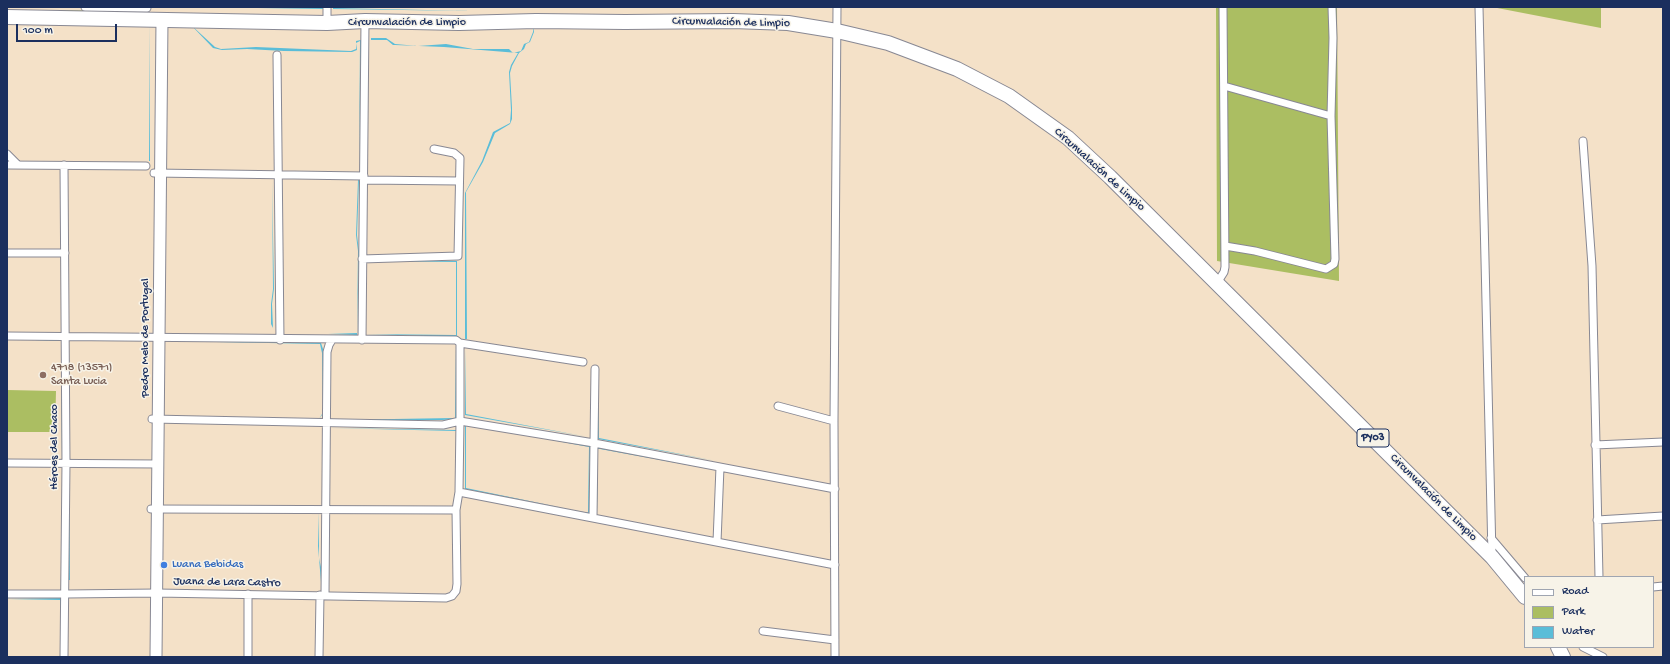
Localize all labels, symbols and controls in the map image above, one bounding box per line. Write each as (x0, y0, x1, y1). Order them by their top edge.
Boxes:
street label: Circunvalación de Limpio (672, 15, 790, 31)
scale bar (18, 16, 119, 42)
street label: Circunvalación de Limpio (348, 16, 466, 30)
text: 100 m (23, 24, 53, 38)
street label: Circunvalación de Limpio (1050, 125, 1148, 215)
street label: Pedro Melo de Portugal (139, 278, 153, 398)
place label: 4718 (13571) Santa Lucia (51, 361, 112, 389)
marker: 4718 (13571) Santa Lucia (38, 370, 48, 380)
street label: Héroes del Chaco (48, 404, 62, 490)
road number: PY03 (1357, 429, 1389, 447)
street label: Circunvalación de Limpio (1386, 451, 1480, 545)
place label: Luana Bebidas (172, 558, 243, 572)
marker: Luana Bebidas (159, 560, 169, 570)
street label: Juana de Lara Castro (173, 575, 281, 591)
legend (1524, 576, 1654, 648)
text: Road (1562, 585, 1588, 599)
text: Park (1562, 605, 1585, 619)
text: Water (1562, 625, 1594, 639)

